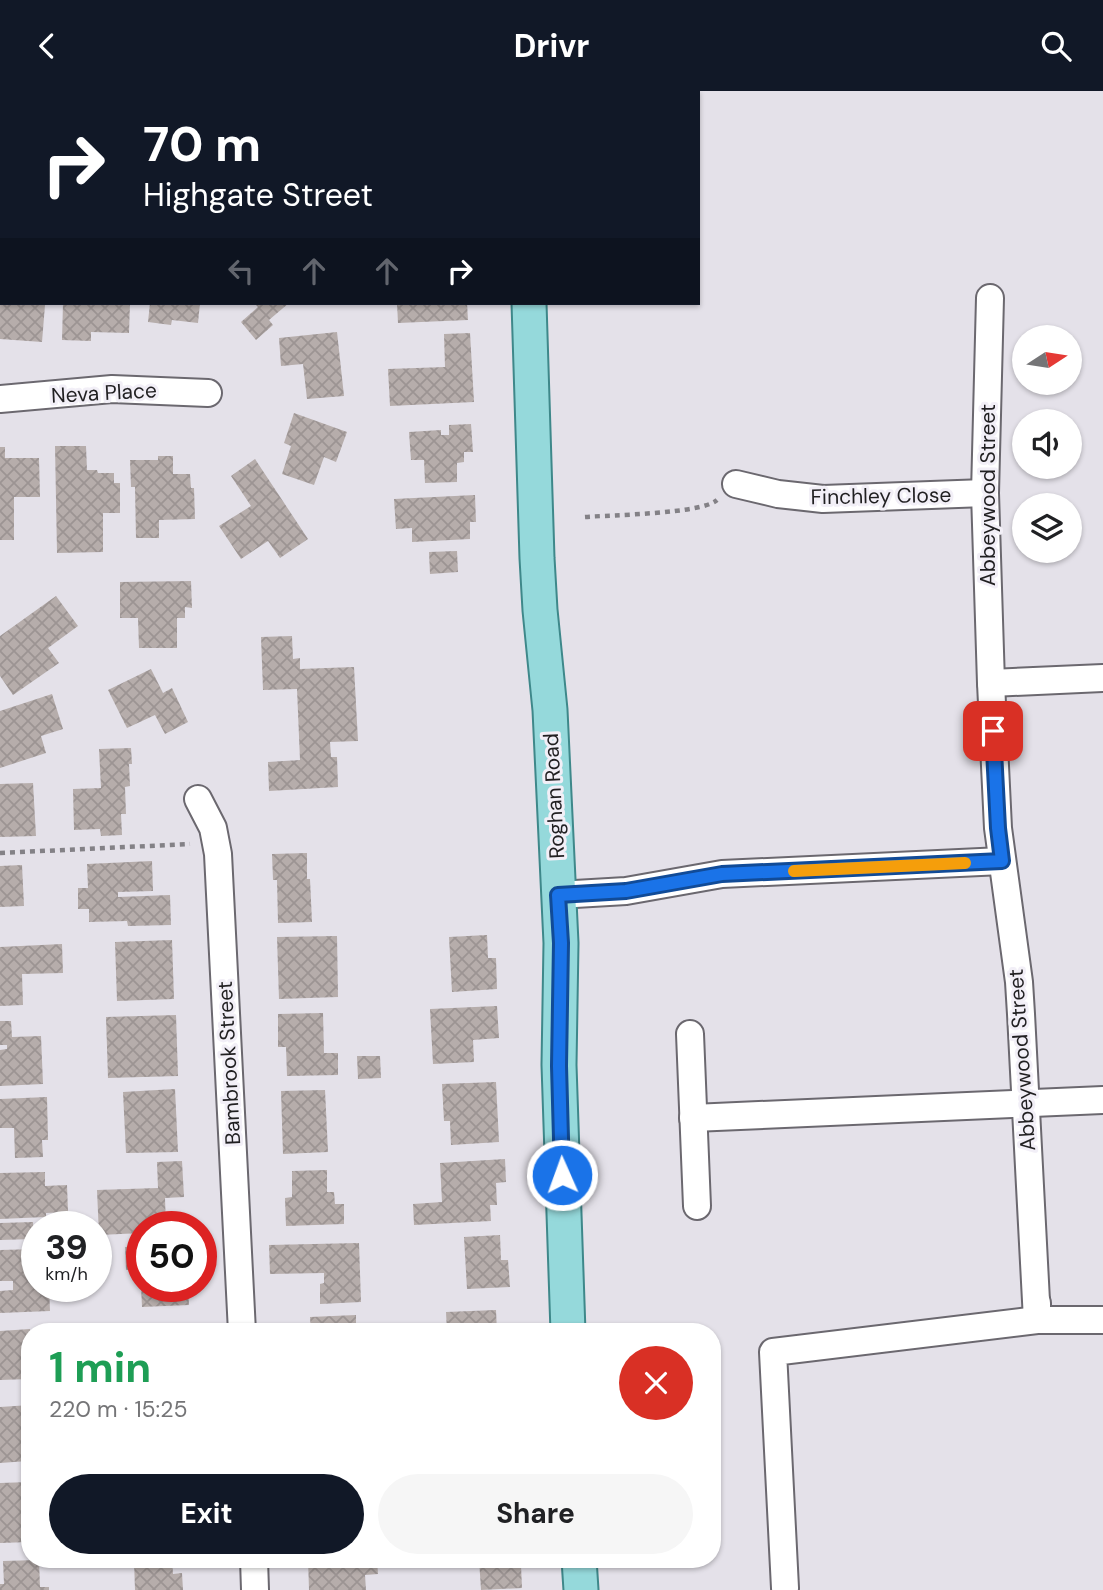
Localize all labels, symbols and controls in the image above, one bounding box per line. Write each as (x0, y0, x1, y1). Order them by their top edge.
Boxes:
text: Drivr (514, 25, 589, 67)
icon: back (28, 27, 66, 65)
icon: search (1037, 27, 1075, 65)
text: 70 m (143, 112, 261, 176)
icon: right (28, 119, 119, 210)
text: Highgate Street (143, 174, 373, 216)
icon: left (222, 252, 260, 290)
icon: ahead (295, 252, 333, 290)
icon: ahead (368, 252, 406, 290)
icon: right (441, 252, 479, 290)
north arrow (1012, 325, 1082, 395)
map controls (1012, 325, 1082, 563)
street label: Neva Place (50, 376, 158, 410)
street label: Abbeywood Street (974, 404, 1002, 586)
button: sound (1012, 409, 1082, 479)
street label: Finchley Close (810, 481, 952, 511)
button: layers (1012, 493, 1082, 563)
pin (963, 701, 1023, 761)
icon: arrive (974, 712, 1012, 750)
street label: Roghan Road (537, 733, 571, 859)
street label: Abbeywood Street (1002, 968, 1042, 1152)
street label: Bambrook Street (211, 980, 247, 1146)
position arrow (525, 1138, 599, 1212)
speed limit sign: 50 (126, 1211, 217, 1302)
text: 39 (45, 1224, 88, 1270)
text: km/h (45, 1262, 88, 1286)
text: 1 min (49, 1340, 151, 1395)
button: close (619, 1346, 693, 1420)
text: 220 m · 15:25 (49, 1394, 188, 1424)
button: Exit (49, 1474, 364, 1554)
button: Share (378, 1474, 693, 1554)

